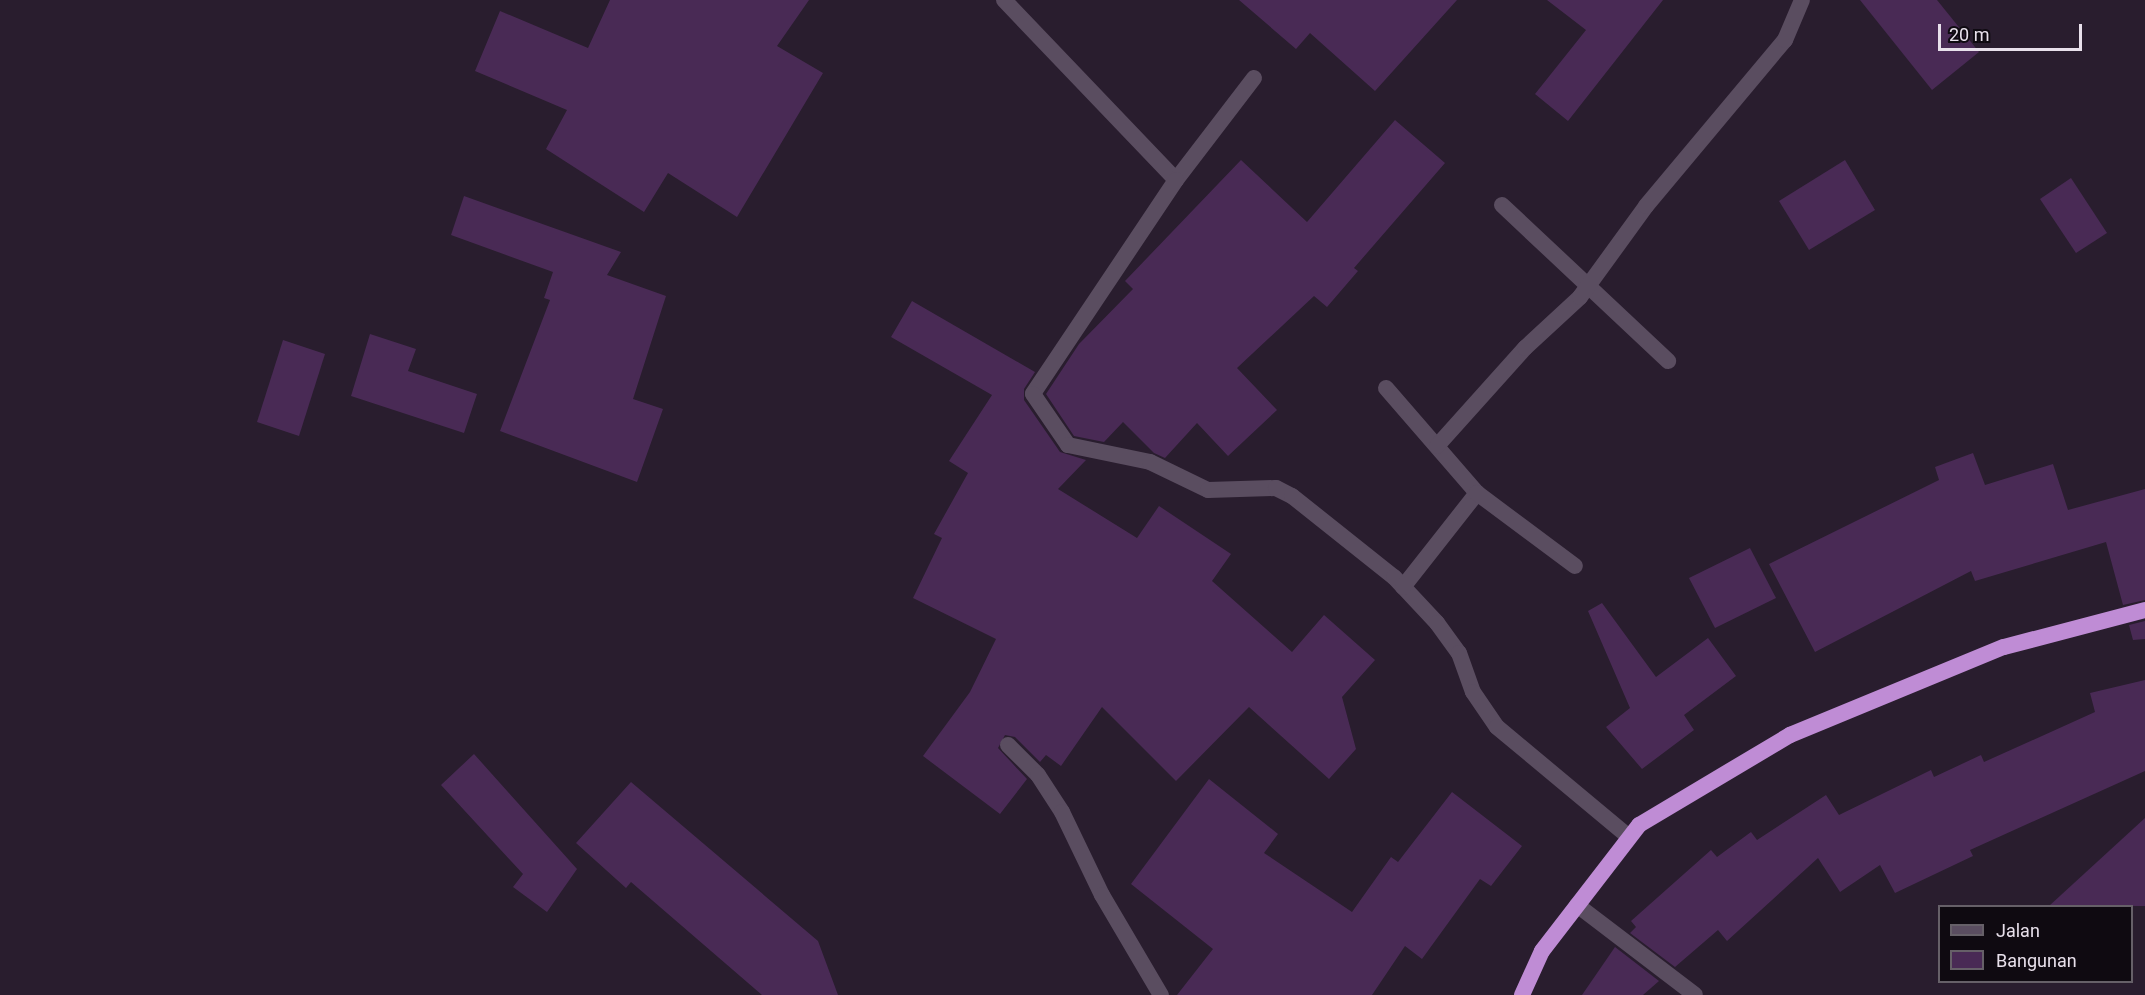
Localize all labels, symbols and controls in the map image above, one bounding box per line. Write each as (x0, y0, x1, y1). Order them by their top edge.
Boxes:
scale bar (1941, 12, 2085, 50)
text: 20 m (1949, 24, 1989, 45)
legend (1938, 905, 2133, 983)
text: Jalan (1996, 920, 2040, 941)
text: Bangunan (1996, 950, 2077, 971)

